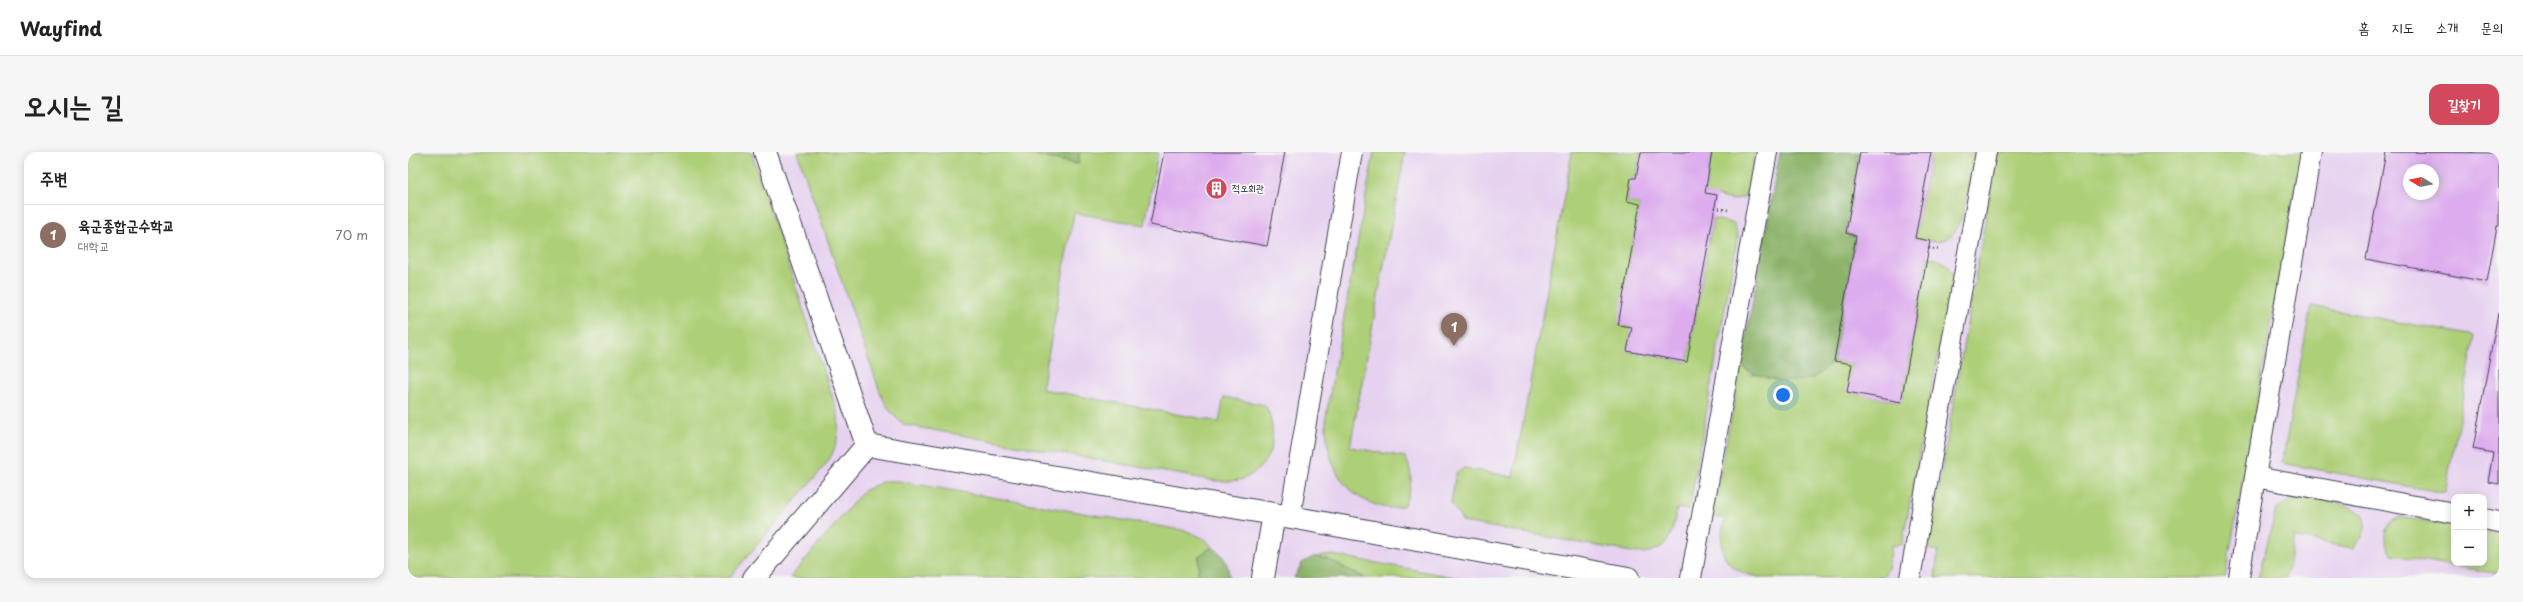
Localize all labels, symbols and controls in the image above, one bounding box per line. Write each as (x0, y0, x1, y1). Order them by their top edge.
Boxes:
text: Wayfind (20, 14, 102, 42)
text: 홈 (2358, 17, 2369, 38)
text: 지도 (2391, 17, 2414, 38)
text: 소개 (2436, 17, 2458, 38)
text: 문의 (2480, 17, 2503, 38)
text: 오시는 길 (24, 83, 123, 126)
button: 길찾기 (2429, 84, 2499, 125)
north arrow (2403, 164, 2439, 200)
text: 주변 (40, 165, 67, 191)
building icon: 적오회관 (1204, 175, 1230, 201)
place label: 적오회관 (1232, 180, 1264, 195)
text: 육군종합군수학교 (78, 213, 175, 236)
text: 1 (50, 225, 56, 244)
text: 70 m (335, 225, 368, 244)
text: 대학교 (78, 236, 109, 255)
pin: 1 (1441, 313, 1467, 346)
your location (1773, 385, 1793, 405)
map controls (2451, 494, 2487, 566)
button: + (2451, 494, 2487, 530)
button: − (2451, 530, 2487, 566)

